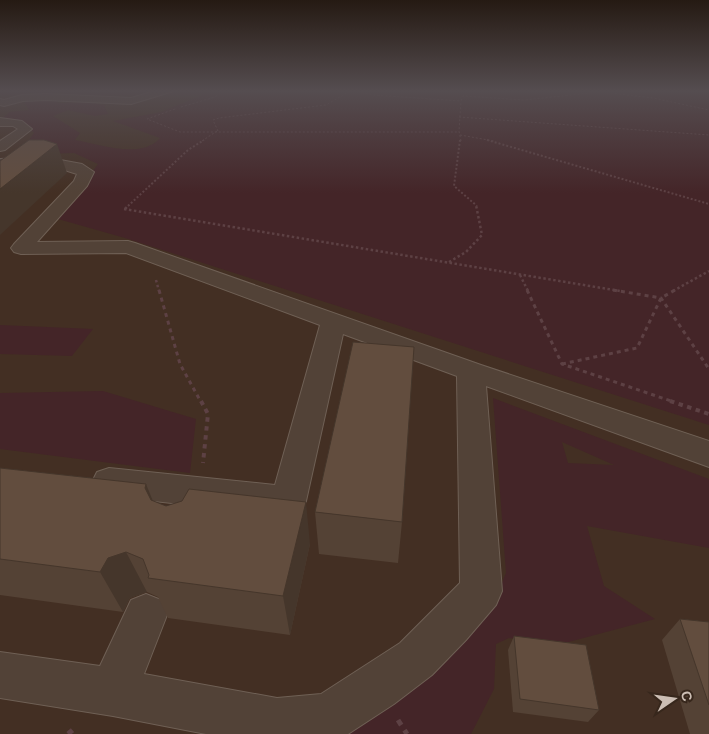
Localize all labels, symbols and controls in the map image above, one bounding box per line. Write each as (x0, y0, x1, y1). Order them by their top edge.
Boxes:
north arrow (649, 674, 699, 724)
text: С (678, 689, 697, 703)

